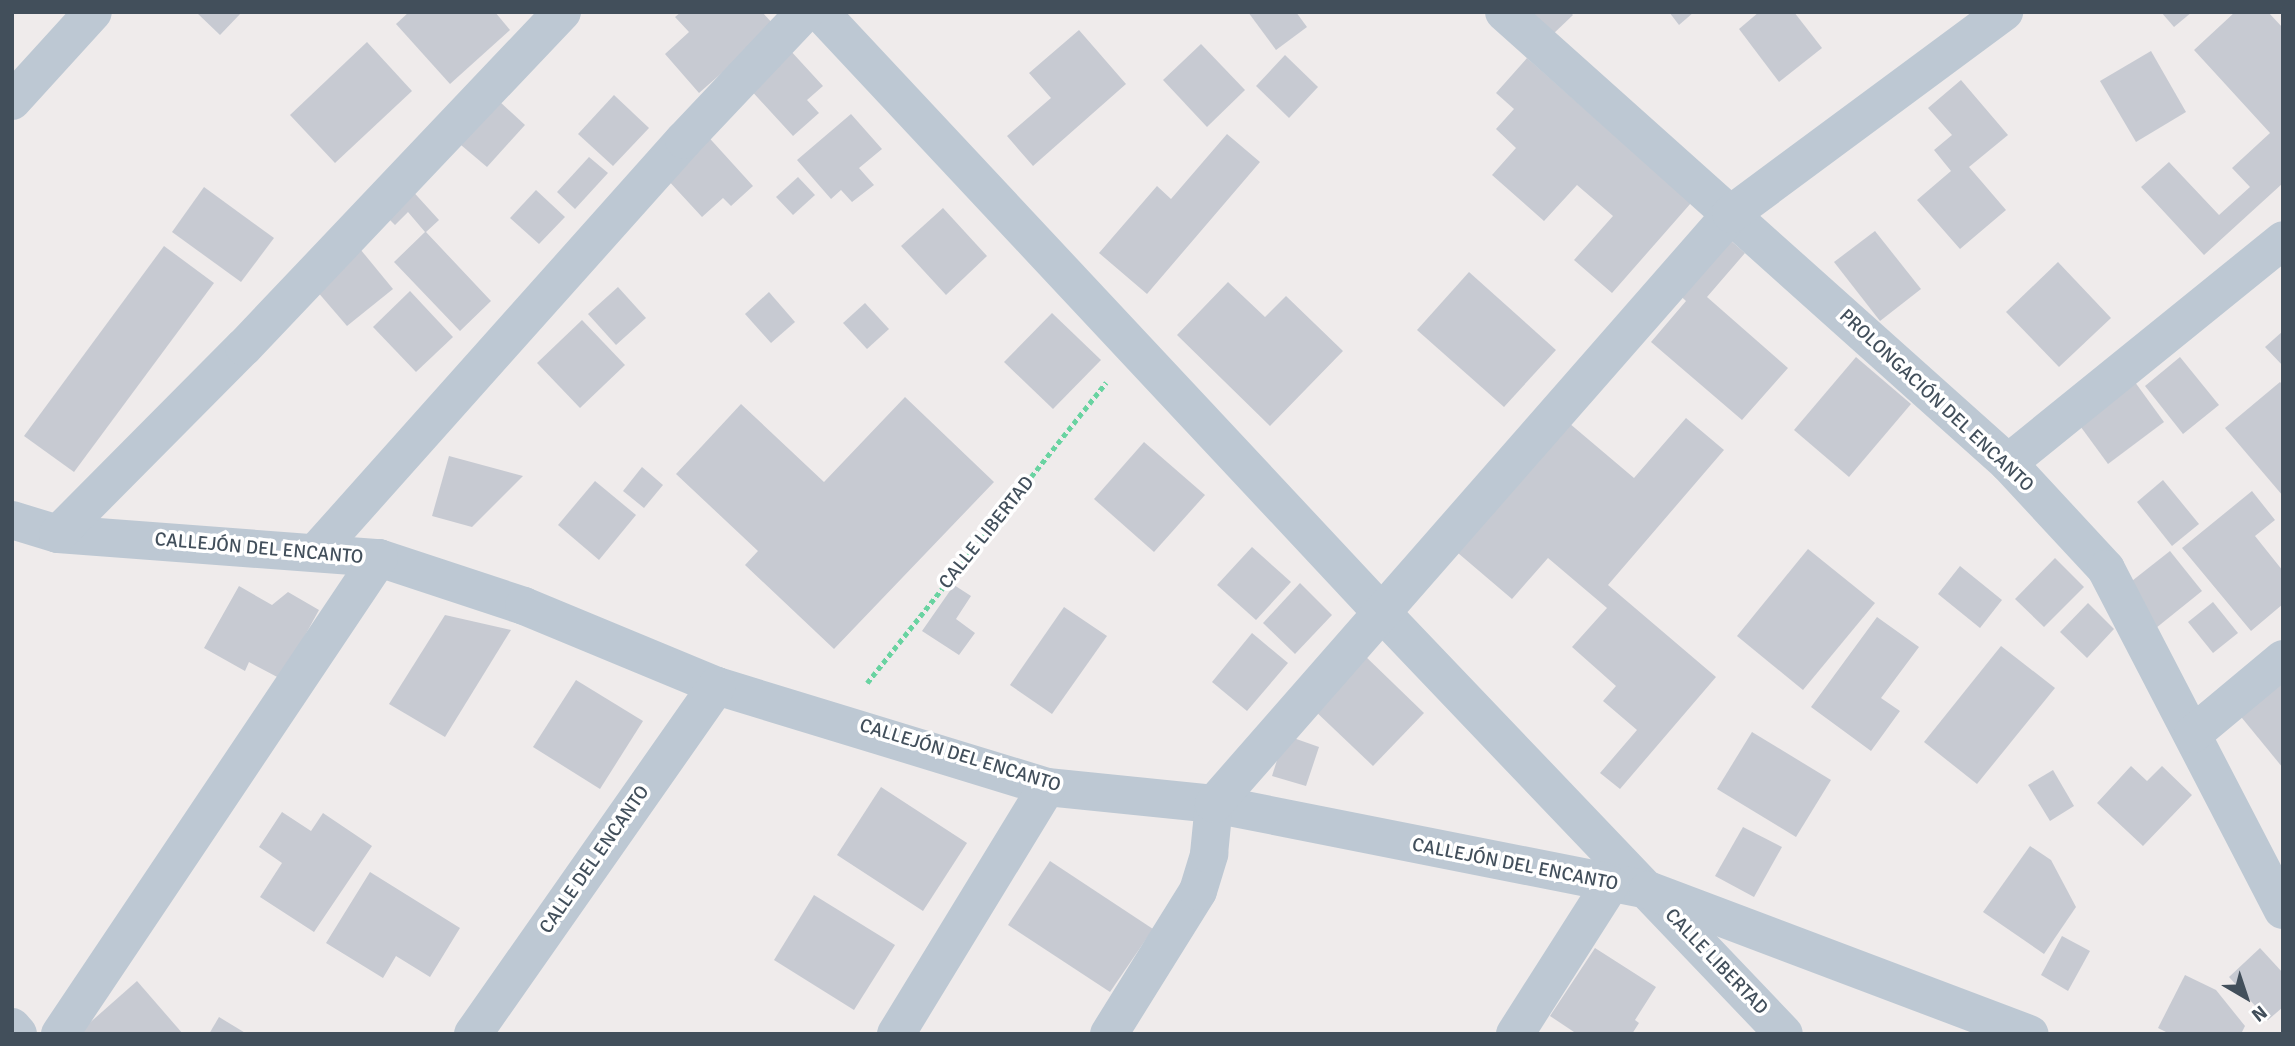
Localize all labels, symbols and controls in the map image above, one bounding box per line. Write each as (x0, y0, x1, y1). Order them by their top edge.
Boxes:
street label: PROLONGACIÓN DEL ENCANTO (1834, 305, 2038, 497)
street label: CALLE LIBERTAD (935, 472, 1039, 594)
street label: CALLEJÓN DEL ENCANTO (154, 529, 364, 569)
street label: CALLEJÓN DEL ENCANTO (857, 715, 1063, 797)
street label: CALLE DEL ENCANTO (535, 782, 655, 938)
street label: CALLEJÓN DEL ENCANTO (1410, 834, 1620, 896)
street label: CALLE LIBERTAD (1660, 904, 1772, 1020)
north arrow (2211, 962, 2281, 1032)
text: N (2247, 1000, 2272, 1027)

